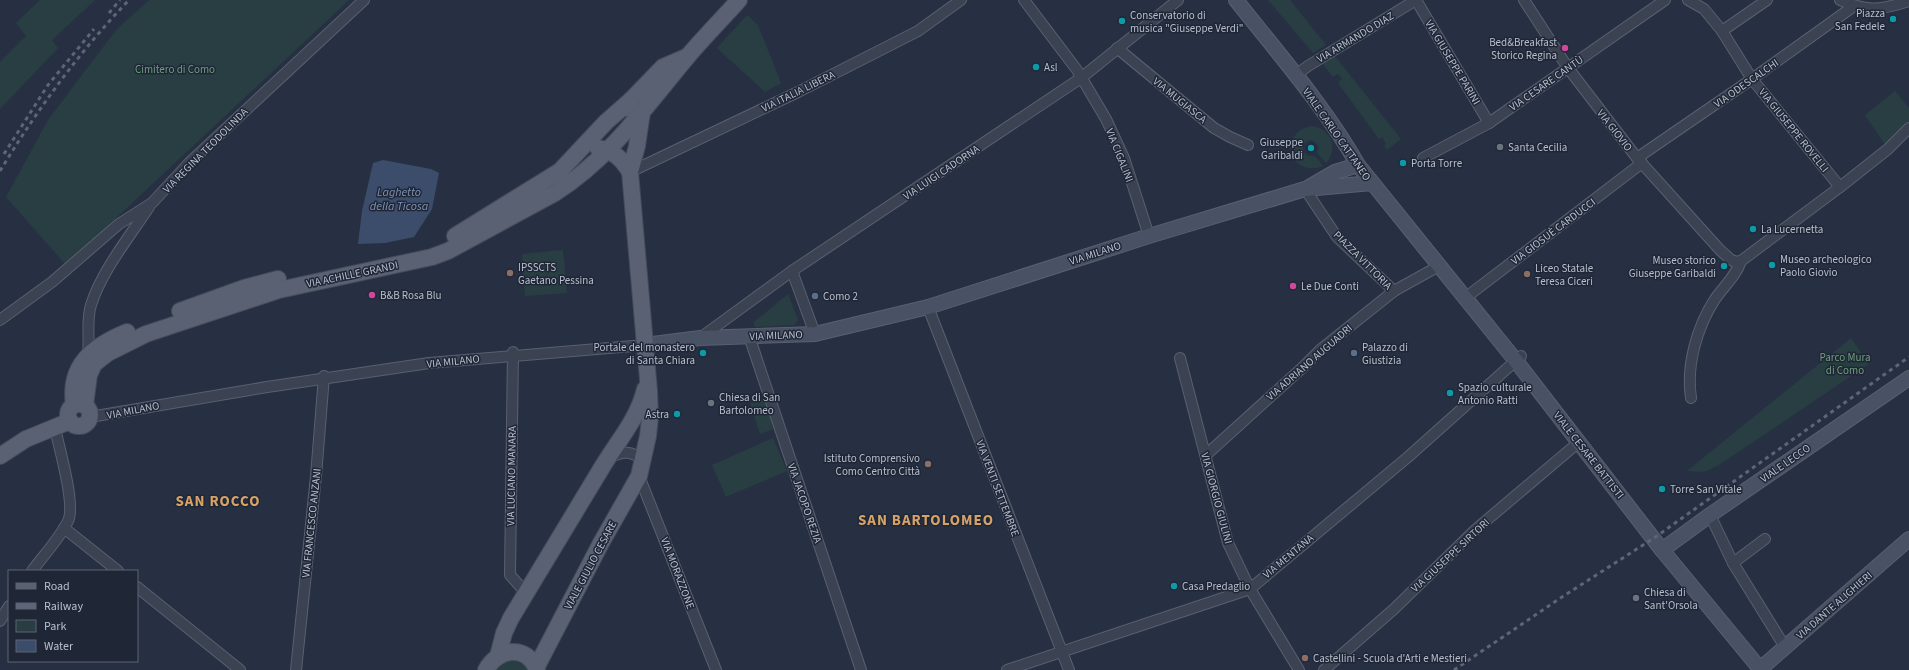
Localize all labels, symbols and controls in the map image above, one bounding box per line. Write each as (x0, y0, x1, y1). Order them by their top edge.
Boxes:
place label: Piazza San Fedele (1835, 6, 1886, 34)
place label: Conservatorio di musica "Giuseppe Verdi" (1130, 8, 1243, 36)
street label: VIA ARMANDO DIAZ (1314, 8, 1397, 66)
marker: Piazza San Fedele (1888, 14, 1898, 24)
marker: Conservatorio di musica "Giuseppe Verdi" (1117, 16, 1127, 26)
street label: VIA GIUSEPPE PARINI (1421, 17, 1484, 107)
place label: Bed&Breakfast Storico Regina (1489, 35, 1557, 63)
marker: Bed&Breakfast Storico Regina (1560, 43, 1570, 53)
street label: VIA CESARE CANTÙ (1506, 52, 1586, 115)
street label: VIA ODESCALCHI (1711, 55, 1782, 111)
place label: Asl (1044, 60, 1058, 75)
park label: Cimitero di Como (135, 62, 215, 77)
marker: Asl (1031, 62, 1041, 72)
street label: VIA ITALIA LIBERA (759, 67, 838, 116)
street label: VIA MUGIASCA (1149, 74, 1210, 127)
street label: VIALE CARLO CATTANEO (1299, 85, 1374, 184)
street label: VIA GIUSEPPE ROVELLI (1755, 85, 1832, 175)
street label: VIA REGINA TEODOLINDA (159, 104, 251, 196)
street label: VIA GIOVIO (1593, 106, 1636, 154)
street label: VIA CIGALINI (1102, 126, 1137, 184)
place label: Giuseppe Garibaldi (1260, 135, 1304, 163)
place label: Santa Cecilia (1508, 140, 1567, 155)
street label: VIA LUIGI CADORNA (900, 141, 983, 204)
marker: Santa Cecilia (1495, 142, 1505, 152)
marker: Giuseppe Garibaldi (1306, 143, 1316, 153)
place label: Porta Torre (1411, 156, 1463, 171)
marker: Porta Torre (1398, 158, 1408, 168)
water label: Laghetto della Ticosa (370, 184, 429, 215)
street label: VIA GIOSUÈ CARDUCCI (1508, 195, 1599, 268)
place label: La Lucernetta (1761, 222, 1823, 237)
marker: La Lucernetta (1748, 224, 1758, 234)
street label: PIAZZA VITTORIA (1330, 228, 1395, 293)
street label: VIA MILANO (1067, 238, 1123, 269)
place label: Museo archeologico Paolo Giovio (1780, 252, 1872, 280)
place label: Museo storico Giuseppe Garibaldi (1629, 253, 1716, 281)
street label: VIA ACHILLE GRANDI (305, 257, 399, 292)
place label: IPSSCTS Gaetano Pessina (518, 260, 594, 288)
marker: Museo archeologico Paolo Giovio (1767, 260, 1777, 270)
place label: Liceo Statale Teresa Ciceri (1535, 261, 1594, 289)
marker: Museo storico Giuseppe Garibaldi (1719, 261, 1729, 271)
marker: IPSSCTS Gaetano Pessina (505, 268, 515, 278)
marker: Liceo Statale Teresa Ciceri (1522, 269, 1532, 279)
place label: Le Due Conti (1301, 279, 1359, 294)
marker: Le Due Conti (1288, 281, 1298, 291)
place label: B&B Rosa Blu (380, 288, 442, 303)
place label: Como 2 (823, 289, 858, 304)
marker: B&B Rosa Blu (367, 290, 377, 300)
marker: Como 2 (810, 291, 820, 301)
street label: VIA ADRIANO AUGUADRI (1263, 321, 1356, 404)
street label: VIA MILANO (749, 327, 803, 344)
place label: Portale del monastero di Santa Chiara (593, 340, 695, 368)
place label: Palazzo di Giustizia (1362, 340, 1408, 368)
marker: Portale del monastero di Santa Chiara (698, 348, 708, 358)
marker: Palazzo di Giustizia (1349, 348, 1359, 358)
park label: Parco Mura di Como (1819, 350, 1871, 378)
street label: VIA MILANO (426, 351, 480, 372)
place label: Spazio culturale Antonio Ratti (1458, 380, 1532, 408)
marker: Spazio culturale Antonio Ratti (1445, 388, 1455, 398)
place label: Chiesa di San Bartolomeo (719, 390, 780, 418)
street label: VIA MILANO (105, 398, 161, 423)
marker: Chiesa di San Bartolomeo (706, 398, 716, 408)
place label: Astra (646, 407, 669, 422)
marker: Astra (672, 409, 682, 419)
street label: VIALE CESARE BATTISTI (1550, 409, 1627, 502)
street label: VIA LUCIANO MANARA (503, 426, 520, 526)
street label: VIA VENTI SETTEMBRE (972, 438, 1023, 539)
street label: VIALE LECCO (1757, 441, 1813, 486)
place label: Istituto Comprensivo Como Centro Città (824, 451, 920, 479)
street label: VIA GIORGIO GIULINI (1197, 451, 1236, 546)
marker: Istituto Comprensivo Como Centro Città (923, 459, 933, 469)
street label: VIA JACOPO REZIA (784, 461, 825, 545)
street label: VIA FRANCESCO ANZANI (298, 468, 325, 578)
place label: Torre San Vitale (1670, 482, 1742, 497)
marker: Torre San Vitale (1657, 484, 1667, 494)
district label: SAN ROCCO (176, 491, 260, 512)
district label: SAN BARTOLOMEO (858, 510, 994, 531)
street label: VIA GIUSEPPE SIRTORI (1408, 515, 1493, 596)
street label: VIALE GIULIO CESARE (561, 518, 620, 612)
street label: VIA MENTANA (1260, 531, 1317, 582)
street label: VIA MORAZZONE (657, 535, 698, 611)
street label: VIA DANTE ALIGHIERI (1793, 568, 1876, 643)
legend (8, 570, 138, 662)
text: Road (44, 578, 70, 595)
place label: Casa Predaglio (1182, 579, 1250, 594)
marker: Casa Predaglio (1169, 581, 1179, 591)
place label: Chiesa di Sant'Orsola (1644, 585, 1698, 613)
marker: Chiesa di Sant'Orsola (1631, 593, 1641, 603)
text: Railway (44, 598, 83, 615)
text: Park (44, 618, 66, 635)
text: Water (44, 638, 74, 655)
place label: Castellini - Scuola d'Arti e Mestieri (1313, 651, 1467, 666)
marker: Castellini - Scuola d'Arti e Mestieri (1300, 653, 1310, 663)

